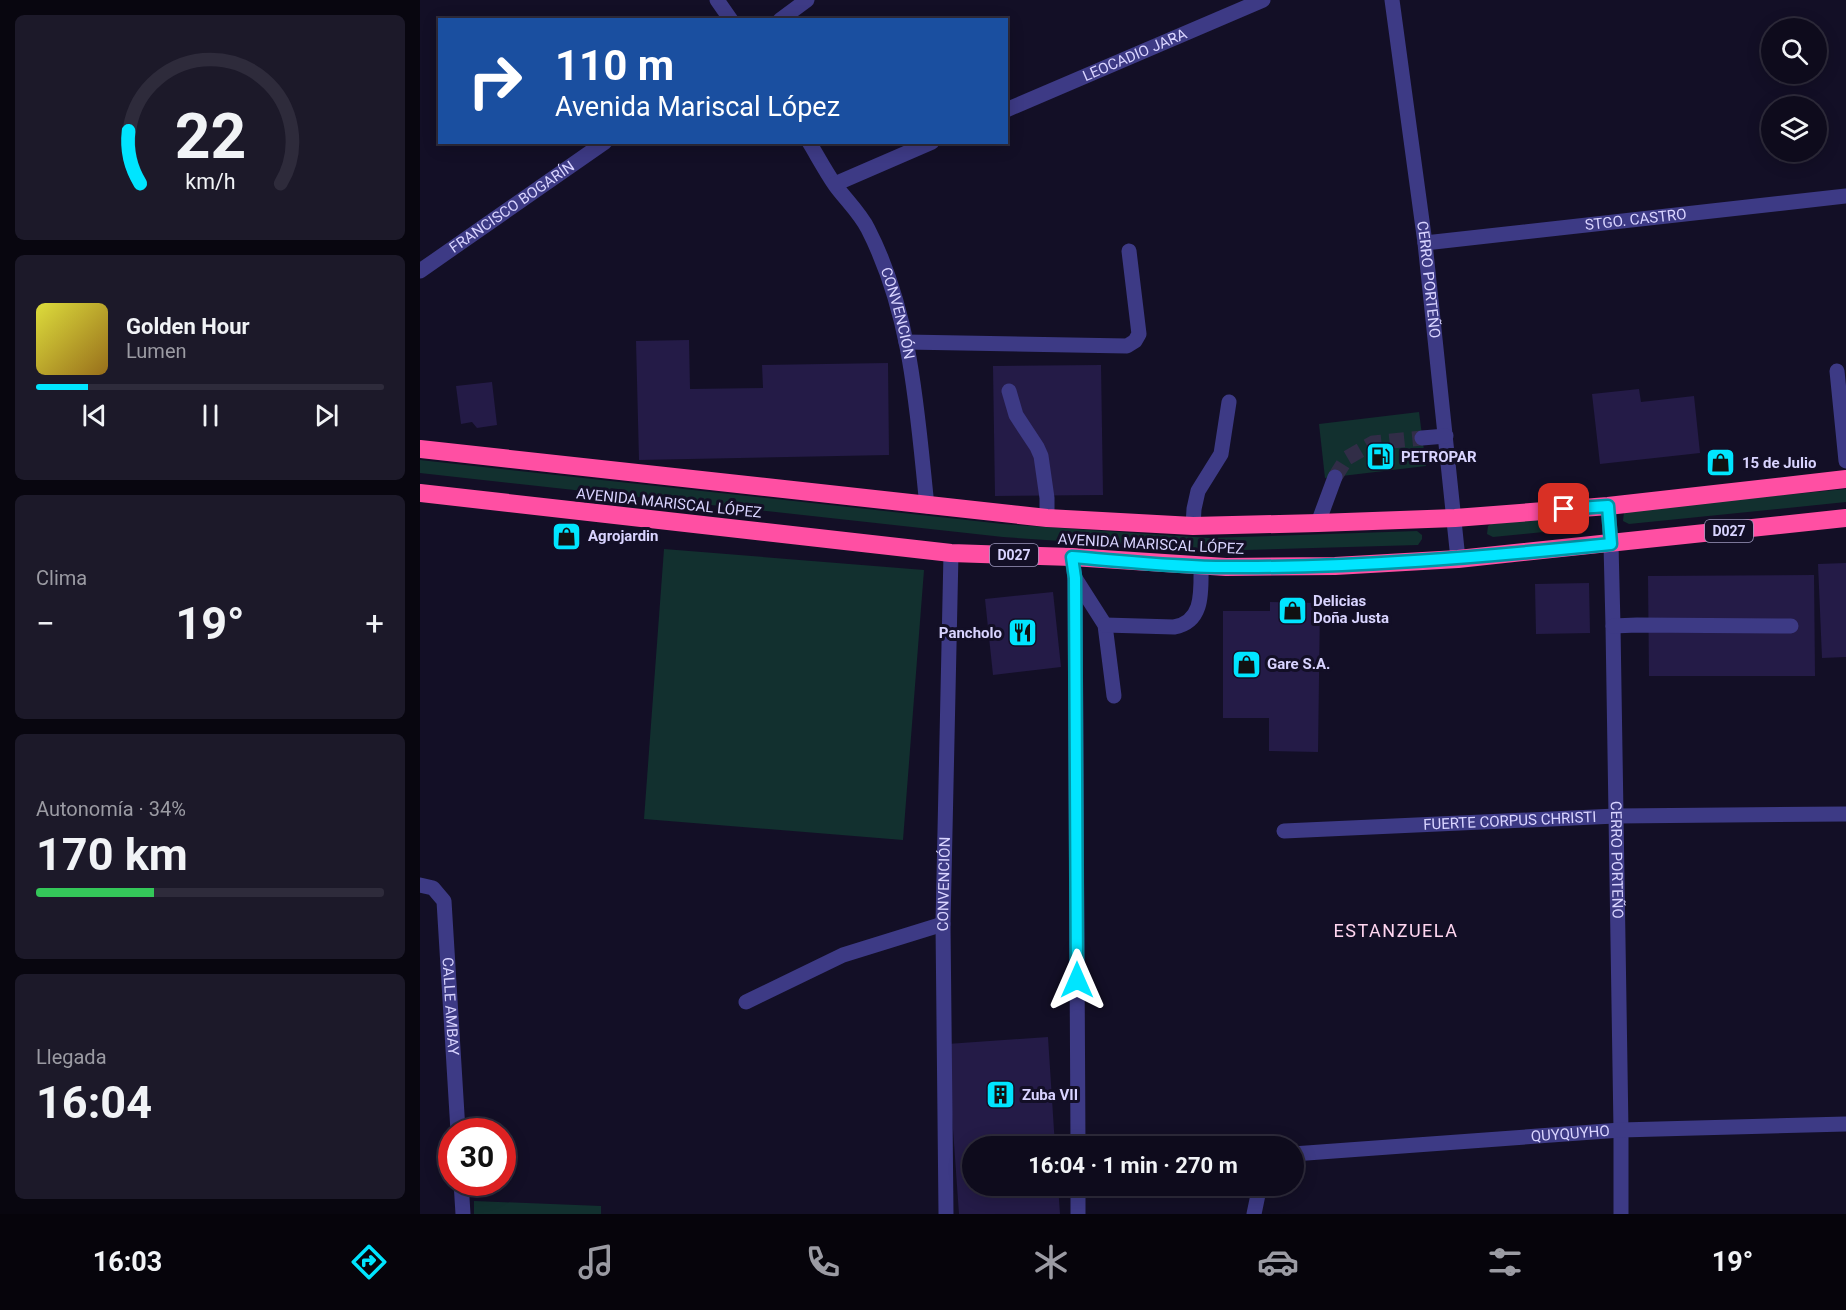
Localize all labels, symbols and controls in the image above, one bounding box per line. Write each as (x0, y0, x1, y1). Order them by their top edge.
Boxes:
map controls (1761, 18, 1827, 162)
button: search (1761, 18, 1827, 84)
street label: LEOCADIO JARA (1080, 25, 1190, 85)
text: 110 m (555, 41, 674, 90)
icon: right (456, 42, 534, 120)
text: Avenida Mariscal López (555, 91, 840, 123)
button: layers (1761, 96, 1827, 162)
text: 22 (174, 101, 246, 174)
street label: FRANCISCO BOGARÍN (446, 157, 578, 257)
text: km/h (185, 170, 235, 195)
street label: STGO. CASTRO (1584, 205, 1687, 234)
street label: CERRO PORTEÑO (1413, 220, 1444, 339)
street label: CONVENCIÓN (877, 265, 918, 361)
text: Golden Hour (126, 314, 250, 339)
text: Lumen (126, 339, 187, 363)
icon: previous (78, 399, 111, 432)
icon: pause (194, 399, 227, 432)
icon: next (310, 399, 343, 432)
fuel station icon: PETROPAR (1364, 441, 1396, 473)
shop icon: 15 de Julio (1705, 447, 1737, 479)
place label: PETROPAR (1401, 448, 1477, 466)
place label: 15 de Julio (1742, 454, 1816, 472)
pin (1538, 483, 1589, 534)
street label: AVENIDA MARISCAL LÓPEZ (575, 484, 763, 522)
icon: arrive (1547, 492, 1580, 525)
shop icon: Agrojardin (551, 520, 583, 552)
road number: D027 (1705, 520, 1753, 542)
place label: Agrojardin (588, 527, 659, 545)
street label: AVENIDA MARISCAL LÓPEZ (1057, 530, 1245, 558)
road number: D027 (990, 544, 1038, 566)
text: Clima (36, 566, 87, 590)
place label: Delicias Doña Justa (1313, 592, 1389, 627)
shop icon: Delicias Doña Justa (1276, 594, 1308, 626)
text: 19° (175, 597, 245, 650)
text: − (36, 604, 55, 643)
text: + (365, 604, 384, 643)
restaurant icon: Pancholo (1007, 617, 1039, 649)
place label: Pancholo (939, 624, 1002, 642)
shop icon: Gare S.A. (1230, 648, 1262, 680)
place label: Gare S.A. (1267, 655, 1330, 673)
text: Autonomía · 34% (36, 797, 186, 821)
street label: CERRO PORTEÑO (1607, 801, 1627, 919)
street label: FUERTE CORPUS CHRISTI (1423, 808, 1597, 834)
text: 170 km (36, 828, 188, 881)
street label: CONVENCIÓN (934, 837, 954, 931)
district label: ESTANZUELA (1334, 920, 1458, 941)
position arrow (1045, 948, 1109, 1012)
street label: CALLE AMBAY (438, 957, 462, 1056)
text: Llegada (36, 1045, 107, 1069)
text: 16:04 (36, 1076, 152, 1129)
building icon: Zuba VII (985, 1079, 1017, 1111)
place label: Zuba VII (1022, 1086, 1078, 1104)
speed limit sign: 30 (438, 1118, 516, 1196)
street label: QUYQUYHO (1530, 1122, 1610, 1146)
text: 16:04 · 1 min · 270 m (1028, 1153, 1238, 1178)
icon: directions (348, 1241, 390, 1283)
icon: music (575, 1241, 617, 1283)
icon: phone (802, 1241, 844, 1283)
icon: climate (1030, 1241, 1072, 1283)
icon: car (1257, 1241, 1299, 1283)
icon: filters (1484, 1241, 1526, 1283)
text: 16:03 (93, 1246, 162, 1278)
text: 19° (1712, 1246, 1753, 1278)

